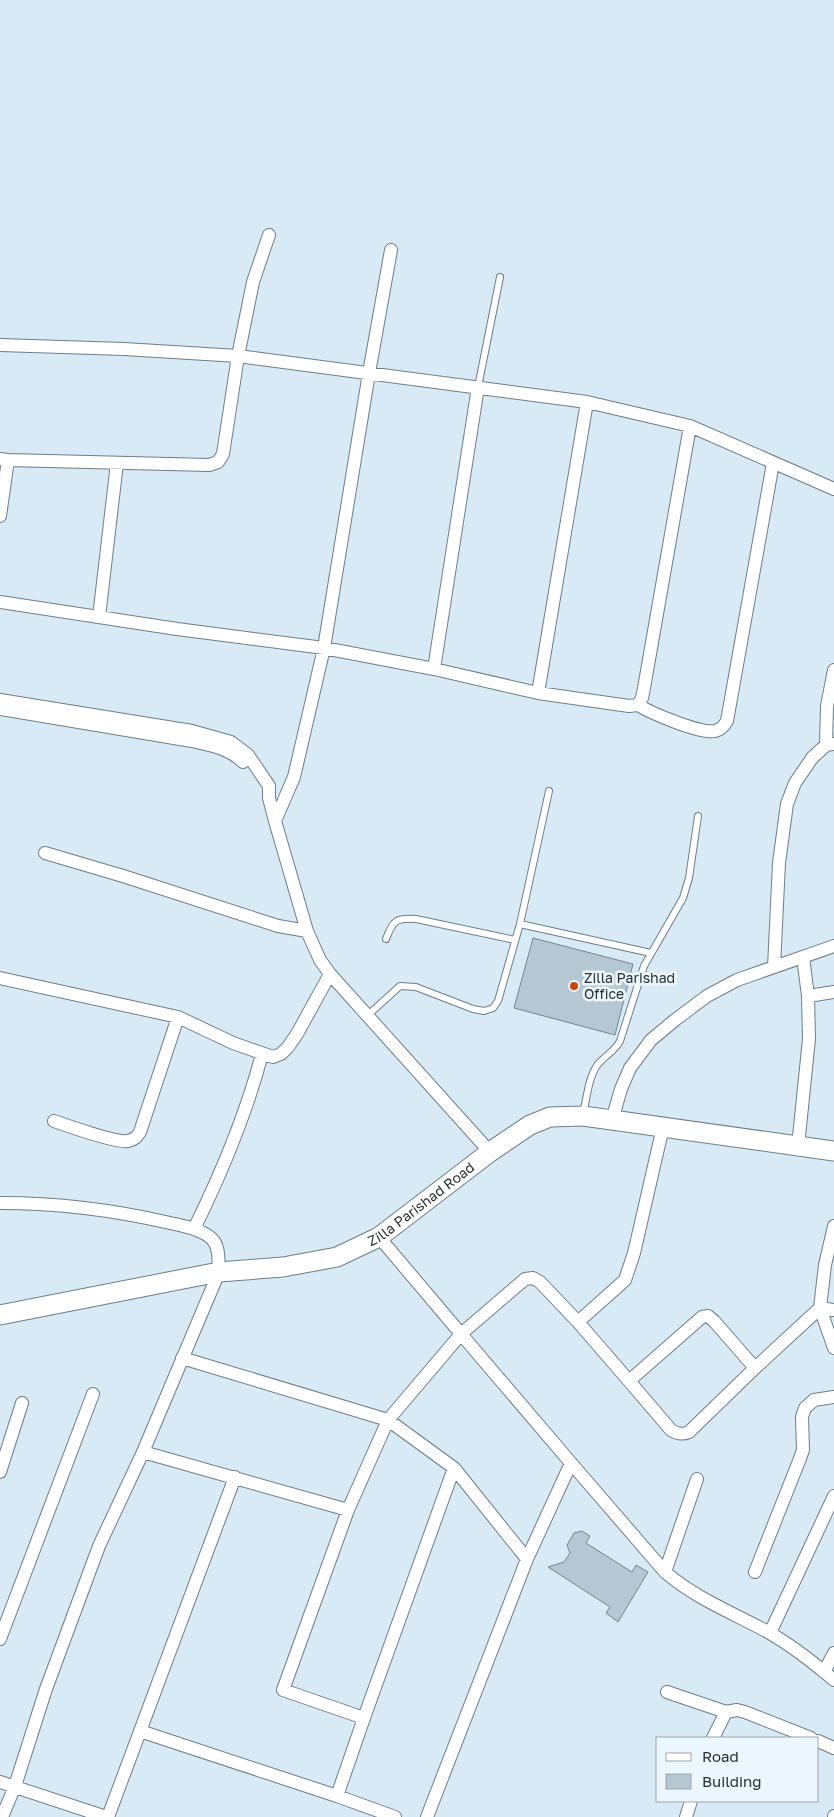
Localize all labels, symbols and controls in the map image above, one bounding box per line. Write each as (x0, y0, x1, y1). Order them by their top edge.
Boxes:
place label: Zilla Parishad Office (584, 969, 675, 1002)
marker: Zilla Parishad Office (568, 980, 580, 992)
street label: Zilla Parishad Road (365, 1158, 477, 1249)
legend (656, 1737, 819, 1802)
text: Road (702, 1747, 739, 1765)
text: Building (702, 1772, 762, 1790)

